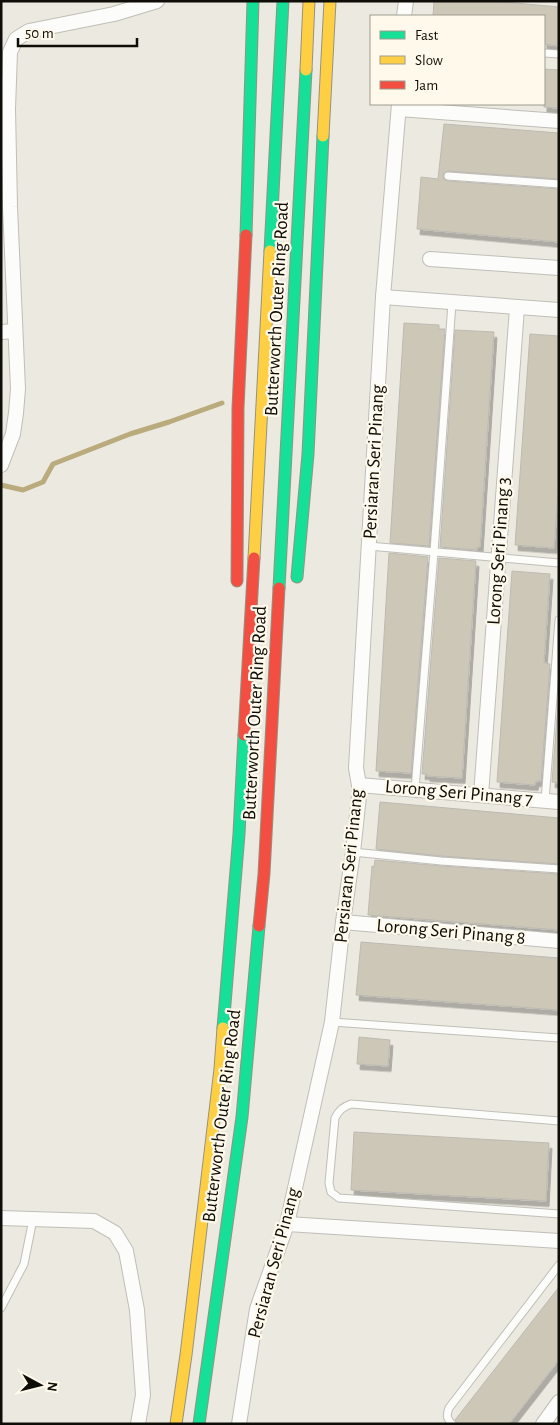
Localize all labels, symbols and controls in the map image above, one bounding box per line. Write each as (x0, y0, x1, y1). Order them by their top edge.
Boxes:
scale bar (18, 15, 136, 47)
legend (370, 15, 545, 105)
text: 50 m (25, 26, 54, 41)
text: Fast (415, 28, 439, 43)
text: Slow (415, 53, 443, 68)
text: Jam (415, 78, 438, 93)
street label: Butterworth Outer Ring Road (262, 201, 292, 417)
street label: Persiaran Seri Pinang (360, 383, 388, 540)
street label: Lorong Seri Pinang 3 (484, 476, 514, 626)
street label: Butterworth Outer Ring Road (240, 605, 270, 821)
street label: Lorong Seri Pinang 7 (384, 777, 534, 809)
street label: Persiaran Seri Pinang (331, 787, 367, 944)
street label: Lorong Seri Pinang 8 (376, 916, 526, 948)
street label: Butterworth Outer Ring Road (200, 1008, 245, 1224)
street label: Persiaran Seri Pinang (245, 1185, 303, 1340)
north arrow (15, 1360, 65, 1410)
text: N (44, 1381, 59, 1392)

